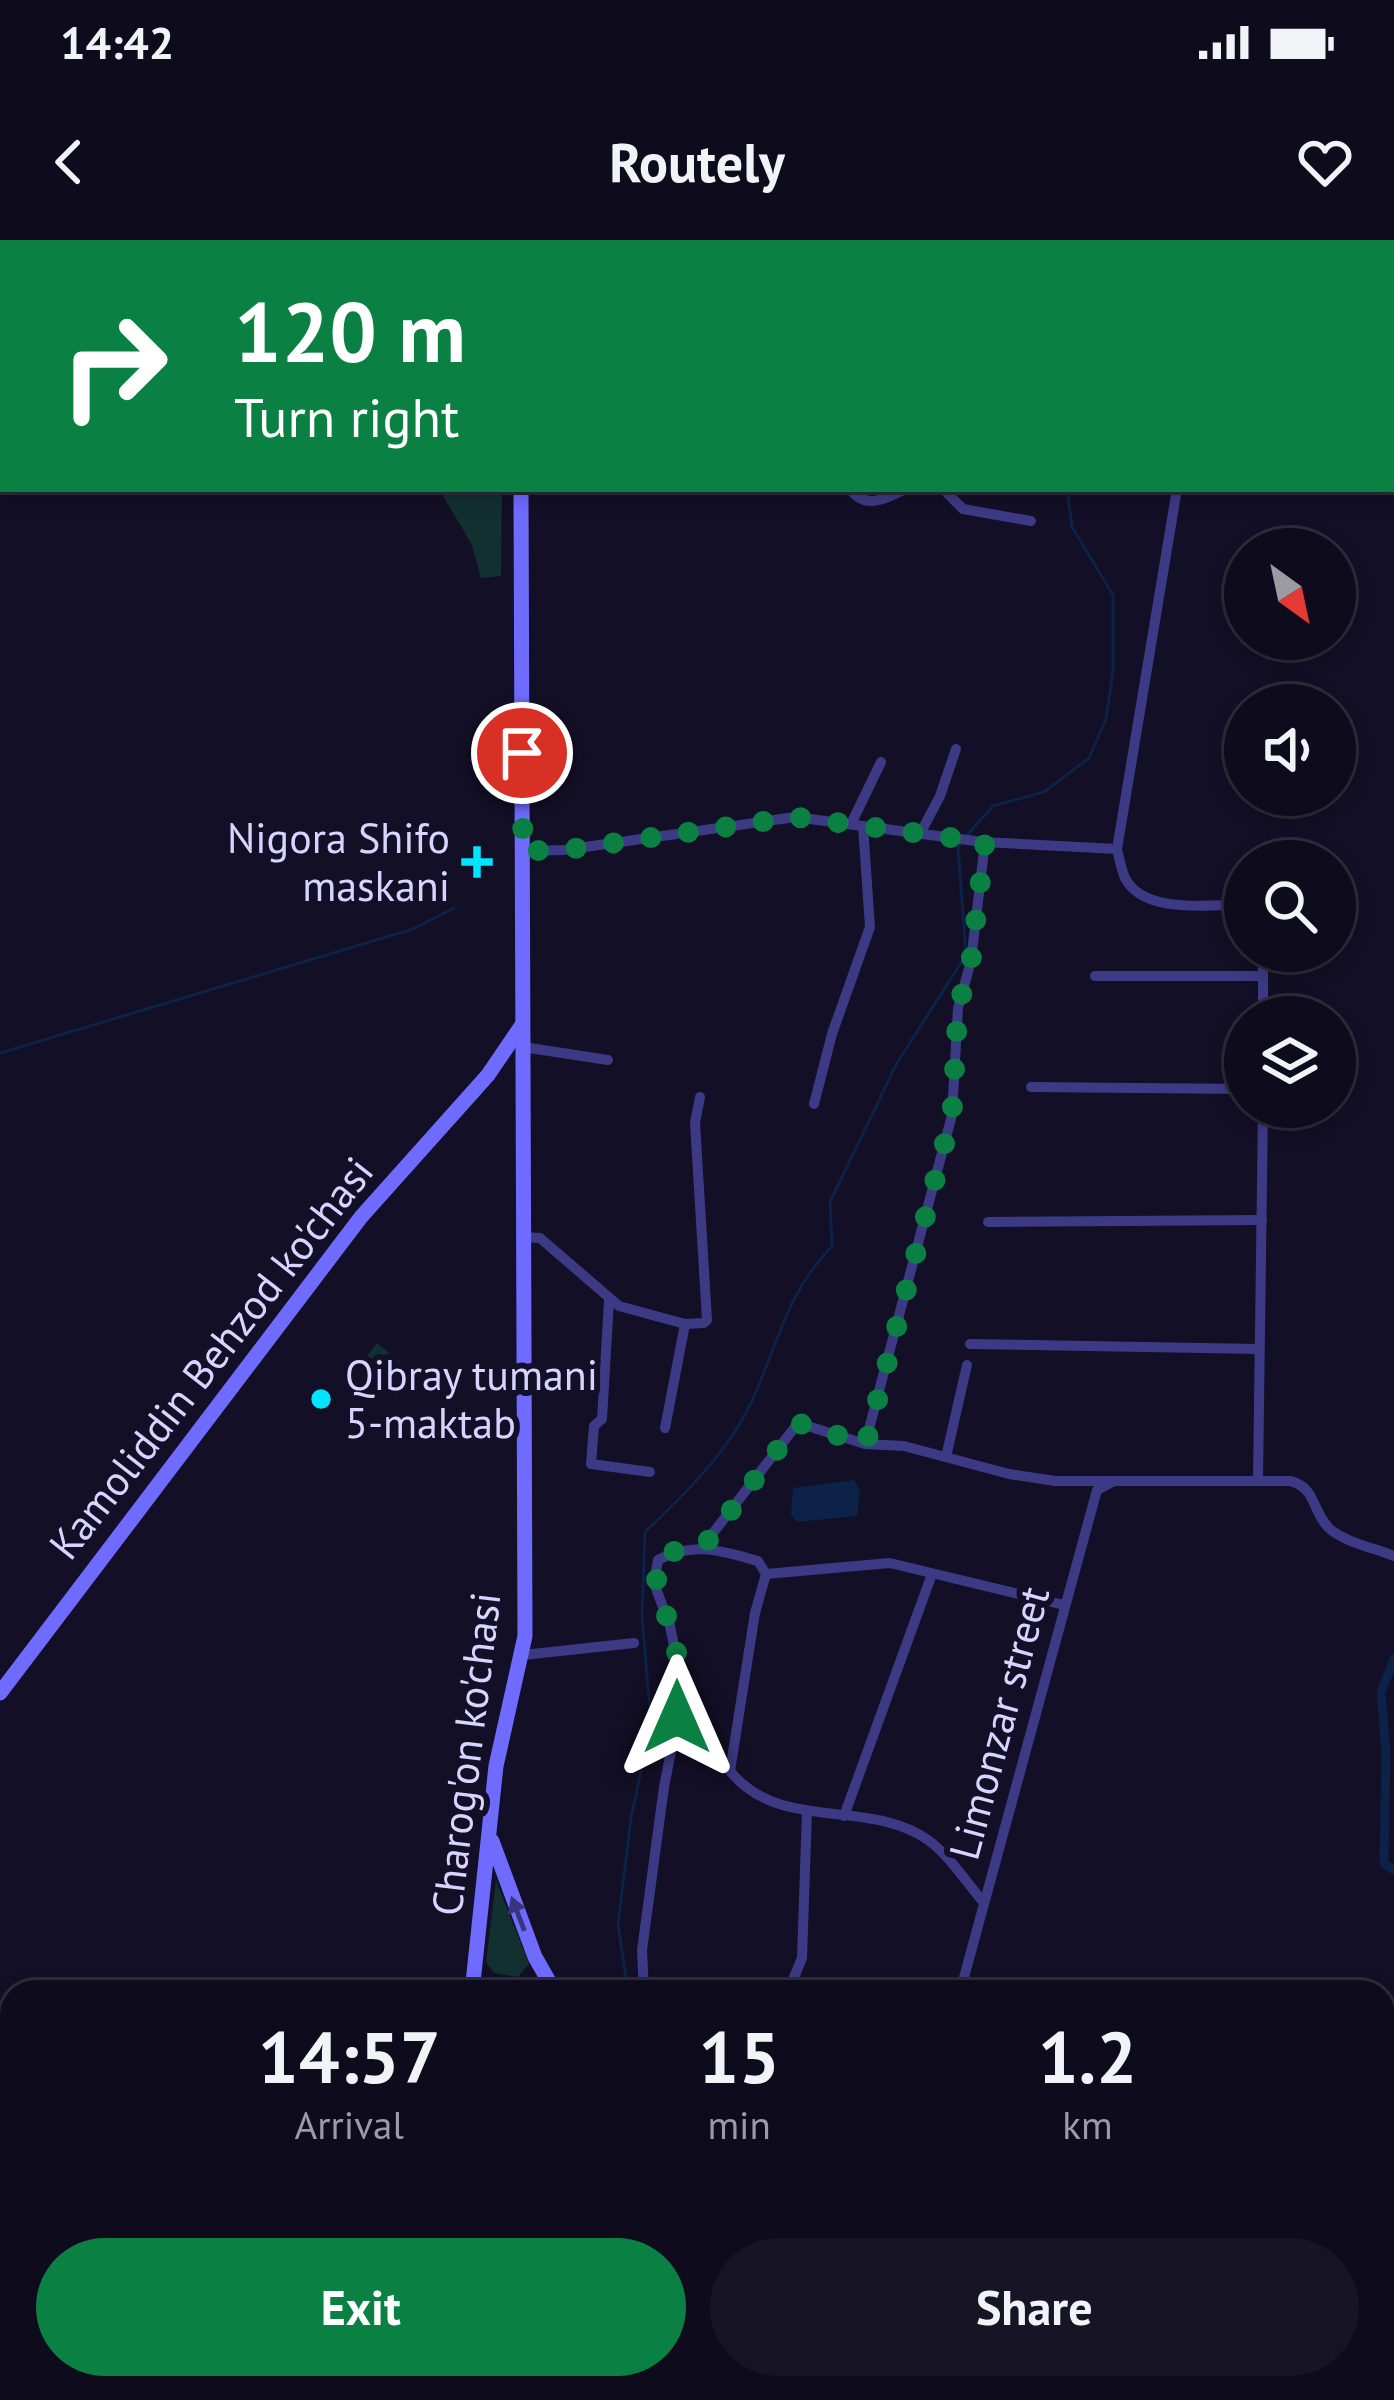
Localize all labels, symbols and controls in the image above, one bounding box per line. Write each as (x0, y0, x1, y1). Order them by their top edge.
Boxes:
text: 14:42 (60, 13, 174, 71)
text: Routely (609, 127, 785, 197)
icon: back (36, 129, 102, 195)
icon: heart (1292, 129, 1358, 195)
text: 120 m (234, 276, 466, 385)
icon: right (36, 288, 192, 444)
text: Turn right (234, 382, 459, 452)
north arrow (1224, 528, 1356, 660)
map controls (1224, 528, 1356, 1128)
button: sound (1224, 684, 1356, 816)
pin (471, 702, 573, 804)
icon: arrive (489, 720, 555, 786)
place label: Nigora Shifo maskani (227, 810, 450, 913)
button: search (1224, 840, 1356, 972)
marker: Nigora Shifo maskani (461, 846, 493, 878)
button: layers (1224, 996, 1356, 1128)
street label: Kamoliddin Behzod ko'chasi (36, 1145, 385, 1570)
place label: Qibray tumani 5-maktab (345, 1347, 598, 1450)
marker: Qibray tumani 5-maktab (308, 1386, 334, 1412)
street label: Limonzar street (936, 1580, 1061, 1865)
street label: Charog'on ko'chasi (418, 1589, 513, 1919)
position arrow (614, 1654, 740, 1780)
one-way arrow (508, 1895, 527, 1931)
text: 14:57 (258, 2010, 440, 2103)
text: 15 (698, 2010, 780, 2103)
text: 1.2 (1038, 2010, 1137, 2103)
text: Arrival (294, 2099, 404, 2150)
text: min (707, 2099, 771, 2150)
text: km (1062, 2099, 1113, 2150)
button: Exit (36, 2238, 686, 2376)
button: Share (710, 2238, 1359, 2376)

